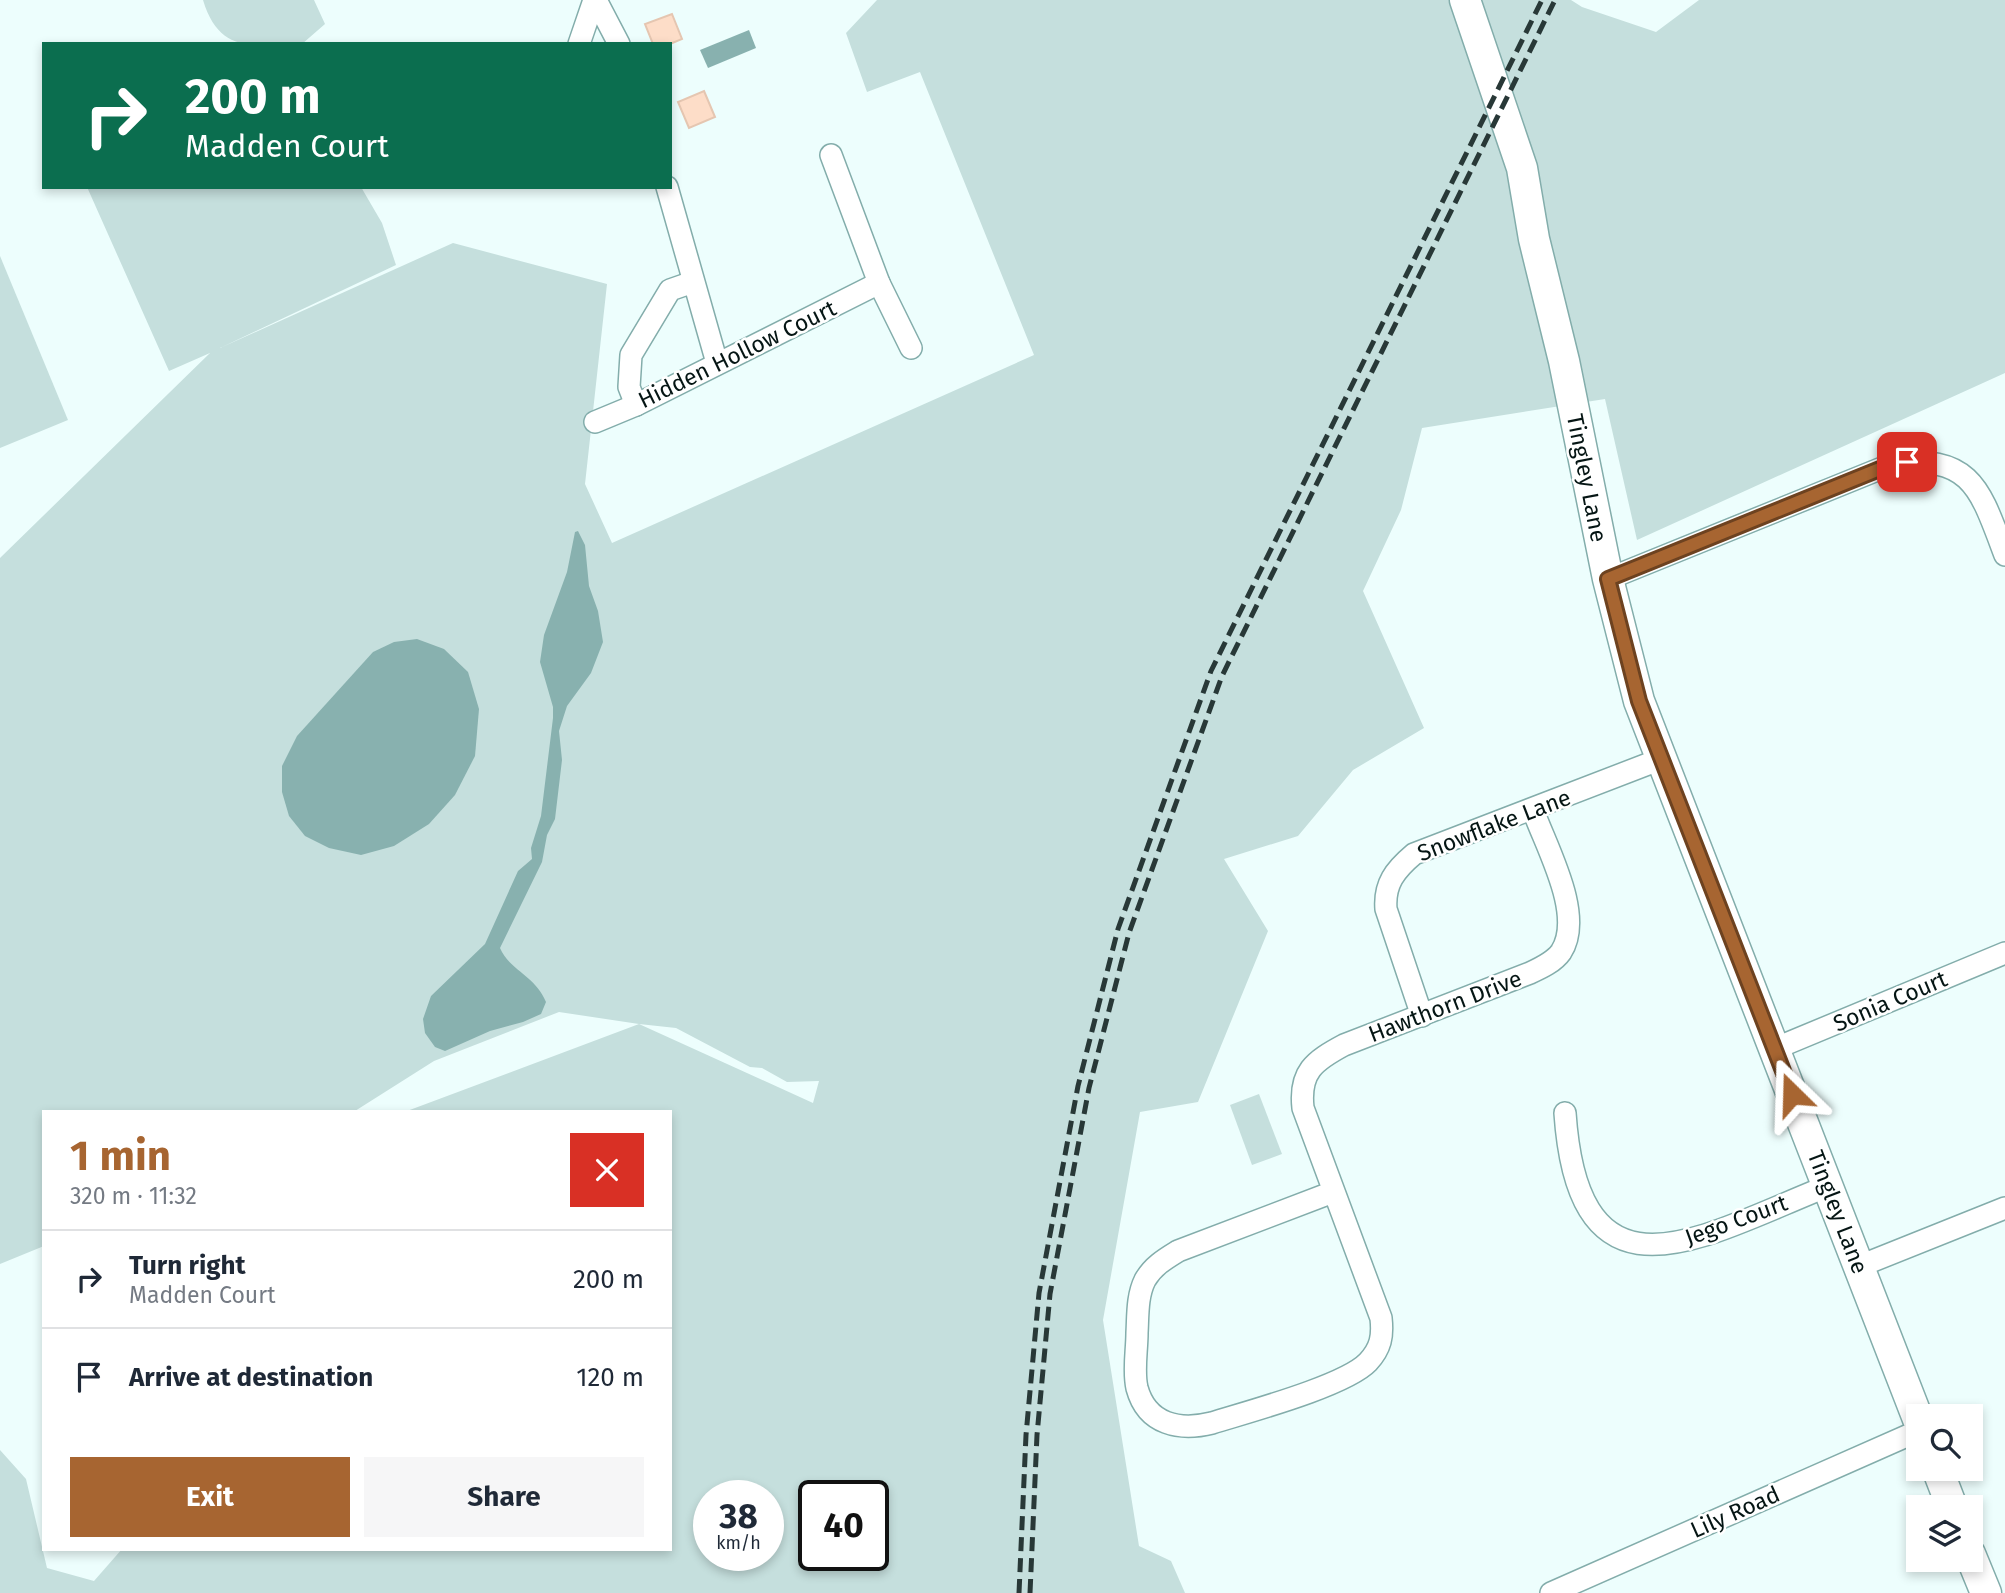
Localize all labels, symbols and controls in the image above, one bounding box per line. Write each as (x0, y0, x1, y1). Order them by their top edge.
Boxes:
text: 200 m (185, 67, 321, 126)
icon: right (70, 70, 161, 161)
text: Madden Court (185, 127, 389, 165)
street label: Hidden Hollow Court (634, 294, 841, 414)
street label: Tingley Lane (1561, 411, 1613, 545)
pin (1877, 432, 1937, 492)
icon: arrive (1888, 443, 1926, 481)
street label: Snowflake Lane (1413, 783, 1575, 867)
street label: Hawthorn Drive (1364, 964, 1526, 1048)
street label: Sonia Court (1829, 964, 1952, 1038)
position arrow (1755, 1057, 1829, 1131)
text: 1 min (70, 1131, 171, 1181)
button: close (570, 1133, 644, 1207)
street label: Tingley Lane (1802, 1146, 1874, 1278)
text: 320 m · 11:32 (70, 1182, 197, 1210)
street label: Jego Court (1681, 1188, 1792, 1251)
text: Turn right (129, 1250, 246, 1281)
icon: right (70, 1260, 108, 1298)
text: 200 m (573, 1264, 644, 1295)
text: Madden Court (129, 1281, 275, 1309)
icon: arrive (70, 1358, 108, 1396)
text: Arrive at destination (129, 1362, 373, 1393)
text: 120 m (576, 1362, 644, 1393)
map controls (1906, 1404, 1983, 1572)
button: search (1906, 1404, 1983, 1481)
button: Exit (70, 1457, 350, 1537)
button: Share (364, 1457, 644, 1537)
speed limit sign: 40 (798, 1480, 889, 1571)
street label: Lily Road (1686, 1480, 1784, 1544)
text: 38 (719, 1495, 758, 1537)
button: layers (1906, 1495, 1983, 1572)
text: km/h (716, 1532, 761, 1554)

